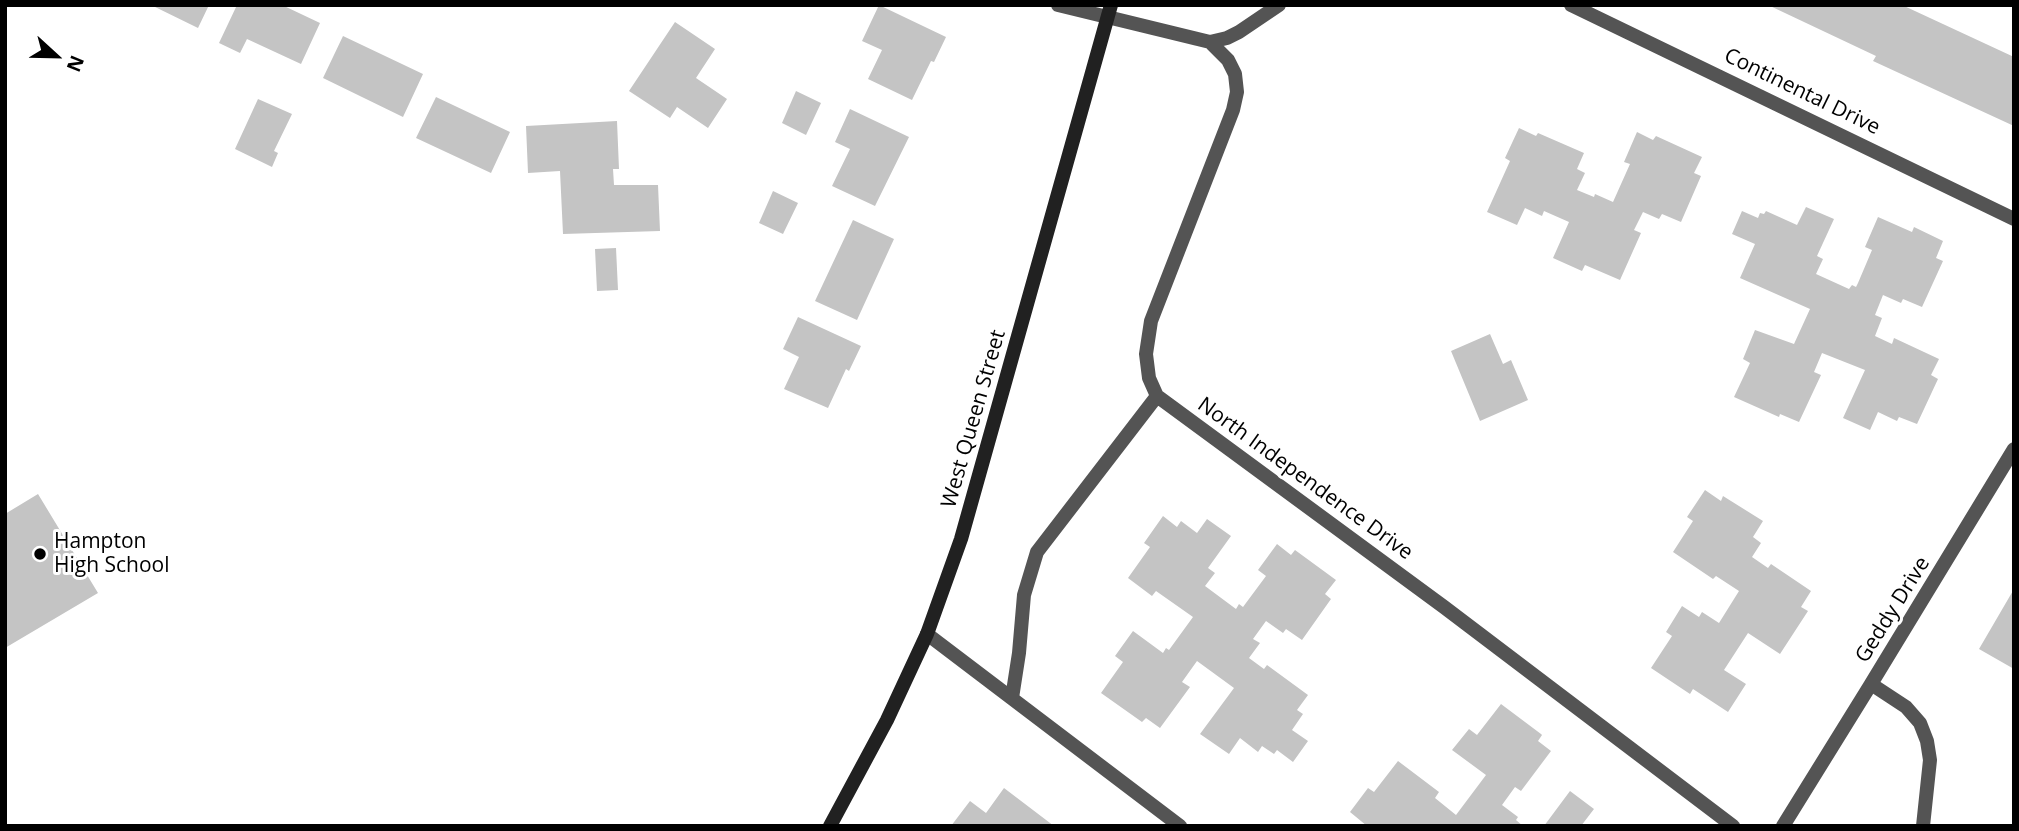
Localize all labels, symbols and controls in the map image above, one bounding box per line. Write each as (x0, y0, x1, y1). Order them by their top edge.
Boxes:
north arrow (21, 21, 91, 91)
street label: Continental Drive (1720, 43, 1884, 141)
text: N (61, 52, 90, 76)
street label: West Queen Street (937, 327, 1011, 511)
street label: North Independence Drive (1192, 392, 1418, 566)
place label: Hampton High School (54, 529, 170, 579)
marker: Hampton High School (32, 546, 48, 562)
street label: Geddy Drive (1850, 552, 1936, 668)

